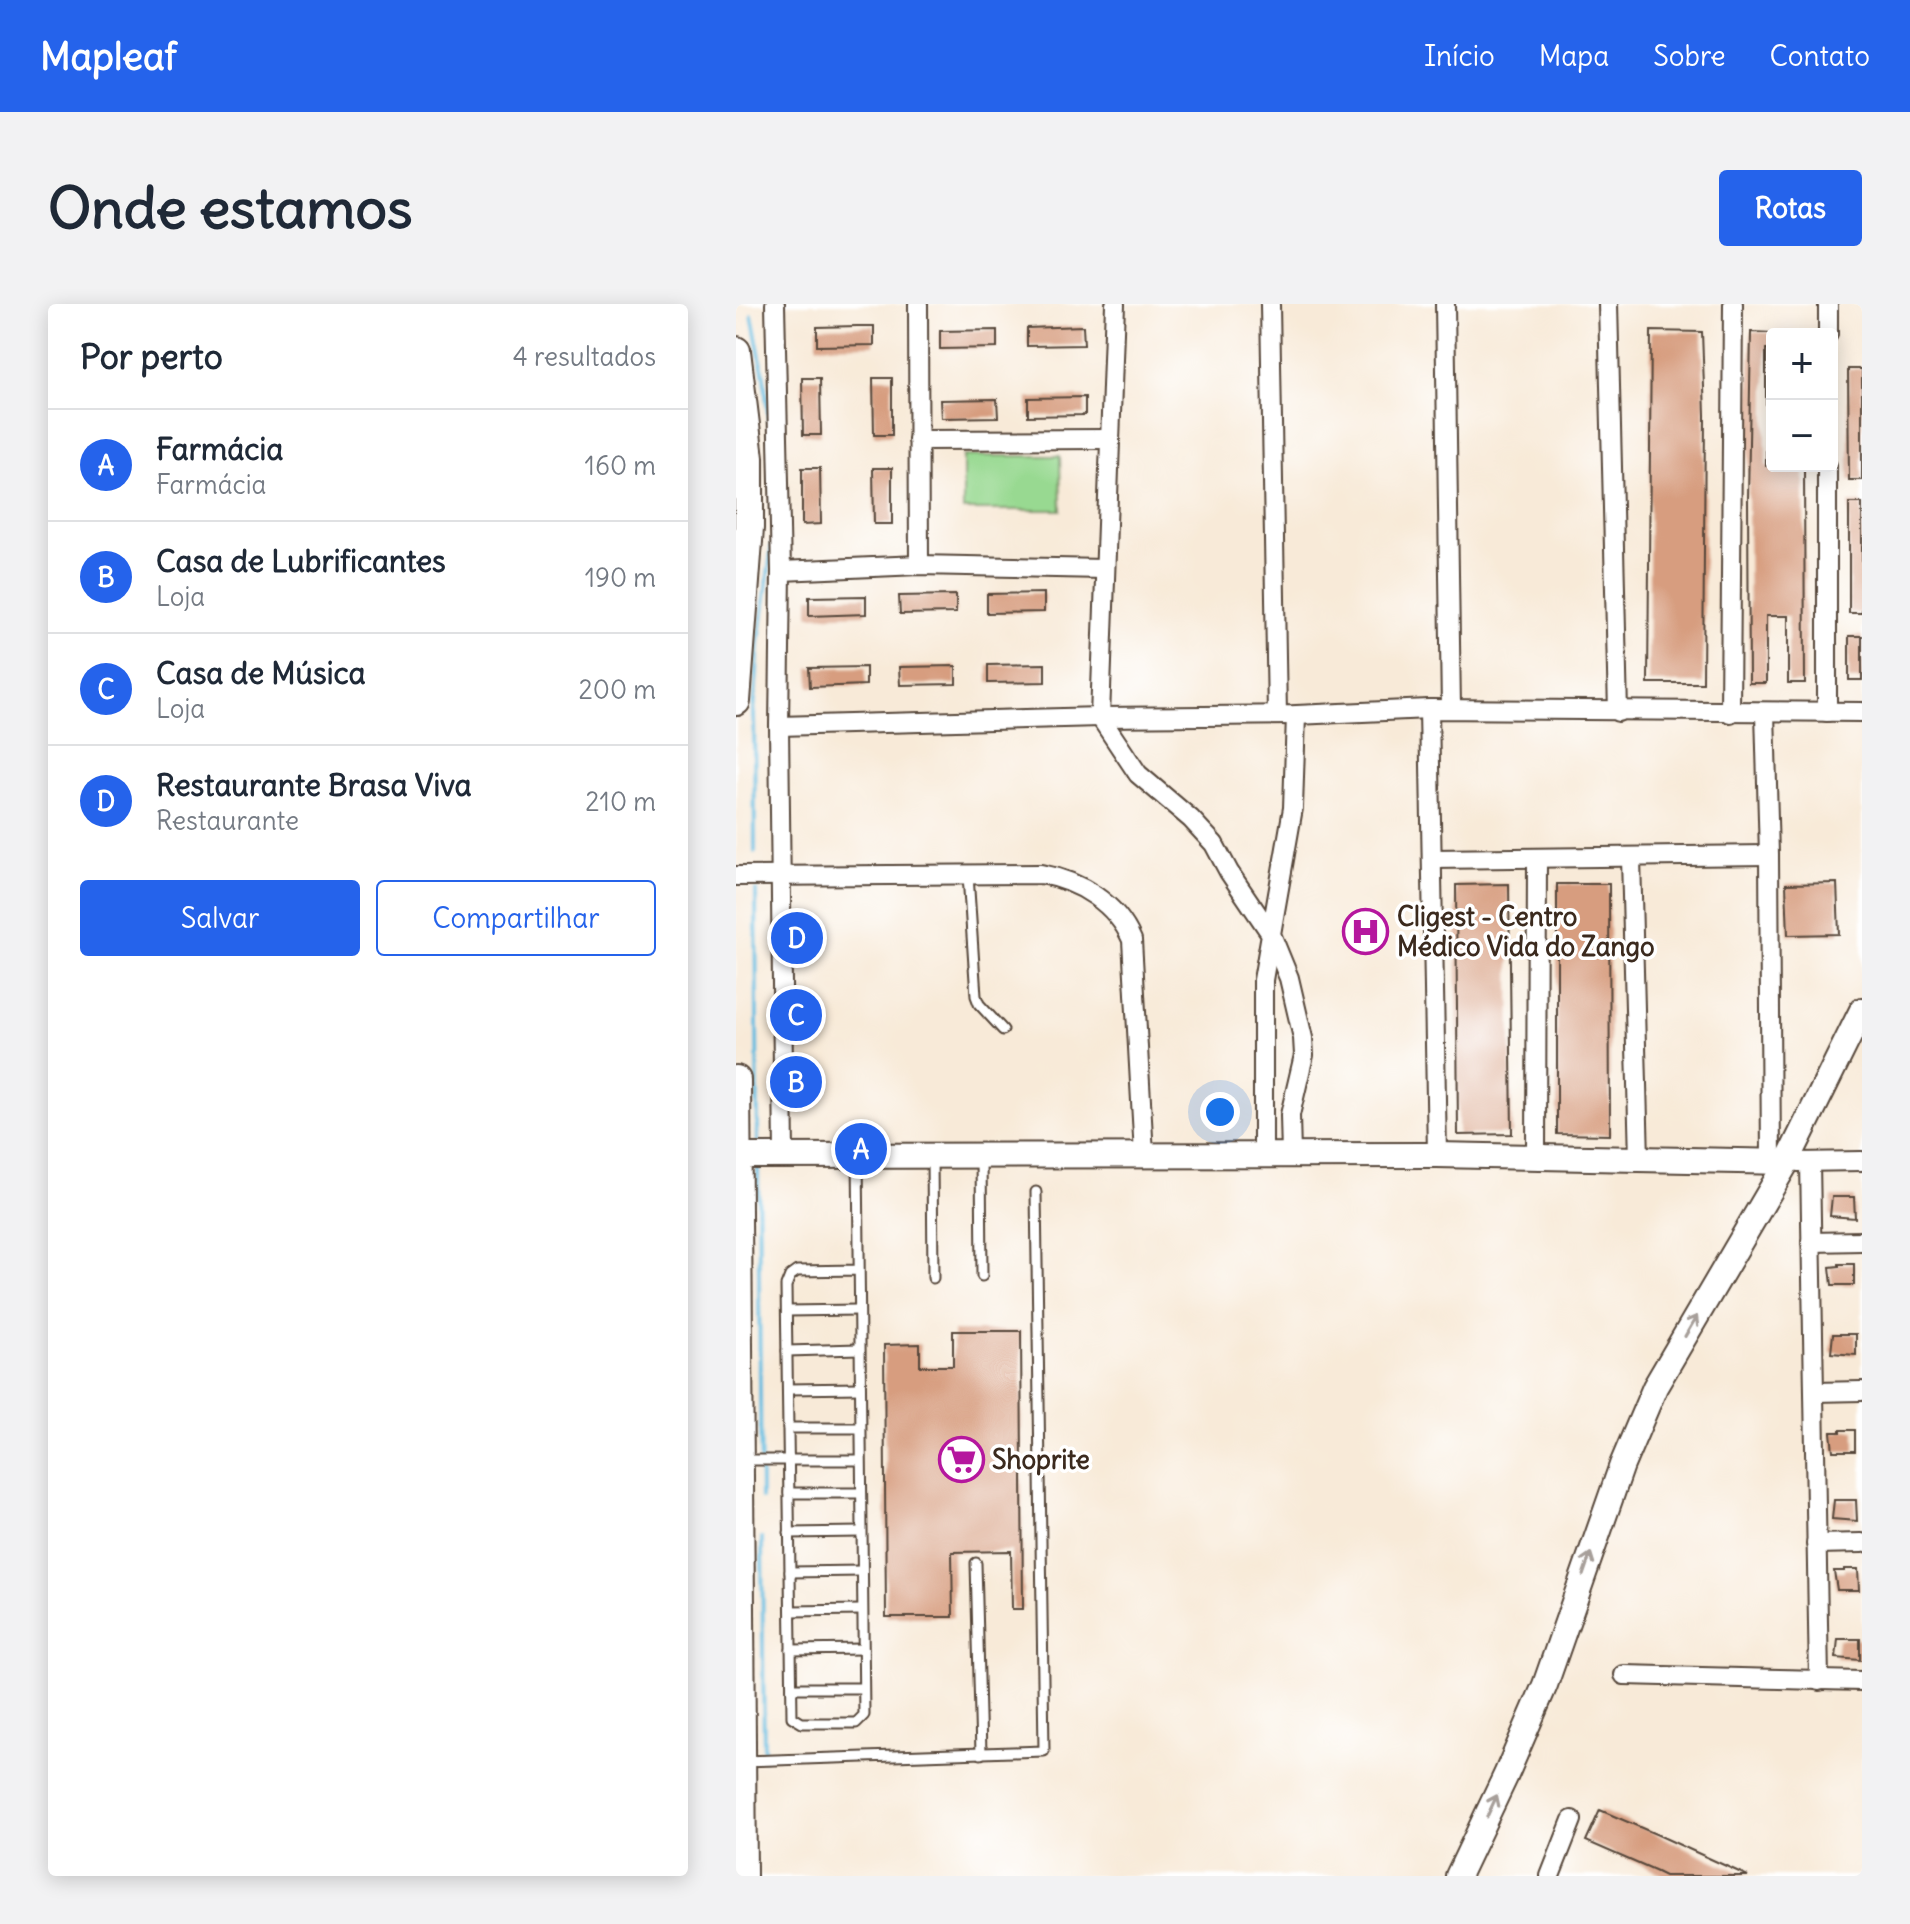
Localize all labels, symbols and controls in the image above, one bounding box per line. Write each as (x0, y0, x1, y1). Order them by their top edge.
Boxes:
text: Mapleaf (40, 33, 177, 80)
text: Início (1424, 38, 1495, 74)
text: Mapa (1539, 38, 1609, 74)
text: Sobre (1653, 38, 1726, 74)
text: Contato (1770, 38, 1870, 74)
button: Rotas (1719, 170, 1862, 246)
text: Onde estamos (48, 173, 413, 243)
map controls (1766, 328, 1838, 472)
button: + (1766, 328, 1838, 400)
text: Por perto (80, 335, 223, 378)
text: 4 resultados (513, 340, 656, 373)
button: − (1766, 400, 1838, 472)
text: Farmácia (156, 430, 283, 468)
text: A (98, 449, 114, 482)
text: 160 m (585, 449, 656, 482)
text: Farmácia (156, 468, 266, 501)
text: Casa de Lubrificantes (156, 542, 446, 580)
text: B (97, 561, 115, 594)
text: 190 m (585, 561, 656, 594)
text: Loja (156, 580, 205, 613)
text: Casa de Música (156, 654, 366, 692)
text: C (97, 673, 115, 706)
text: 200 m (579, 673, 656, 706)
text: Loja (156, 692, 205, 725)
text: Restaurante Brasa Viva (156, 766, 472, 804)
text: D (97, 785, 115, 818)
text: 210 m (585, 785, 656, 818)
text: Restaurante (156, 804, 299, 837)
button: Salvar (80, 880, 360, 956)
button: Compartilhar (376, 880, 656, 956)
place label: Cligest - Centro Médico Vida do Zango (1397, 900, 1655, 963)
hospital icon: Cligest - Centro Médico Vida do Zango (1342, 907, 1390, 955)
pin: D (771, 908, 823, 968)
pin: C (770, 985, 822, 1045)
pin: B (770, 1052, 822, 1112)
your location (1200, 1092, 1240, 1132)
pin: A (835, 1119, 887, 1179)
one-way arrow (1684, 1315, 1699, 1339)
supermarket icon: Shoprite (937, 1435, 985, 1483)
place label: Shoprite (992, 1443, 1090, 1476)
one-way arrow (1581, 1552, 1596, 1577)
one-way arrow (1485, 1794, 1500, 1818)

